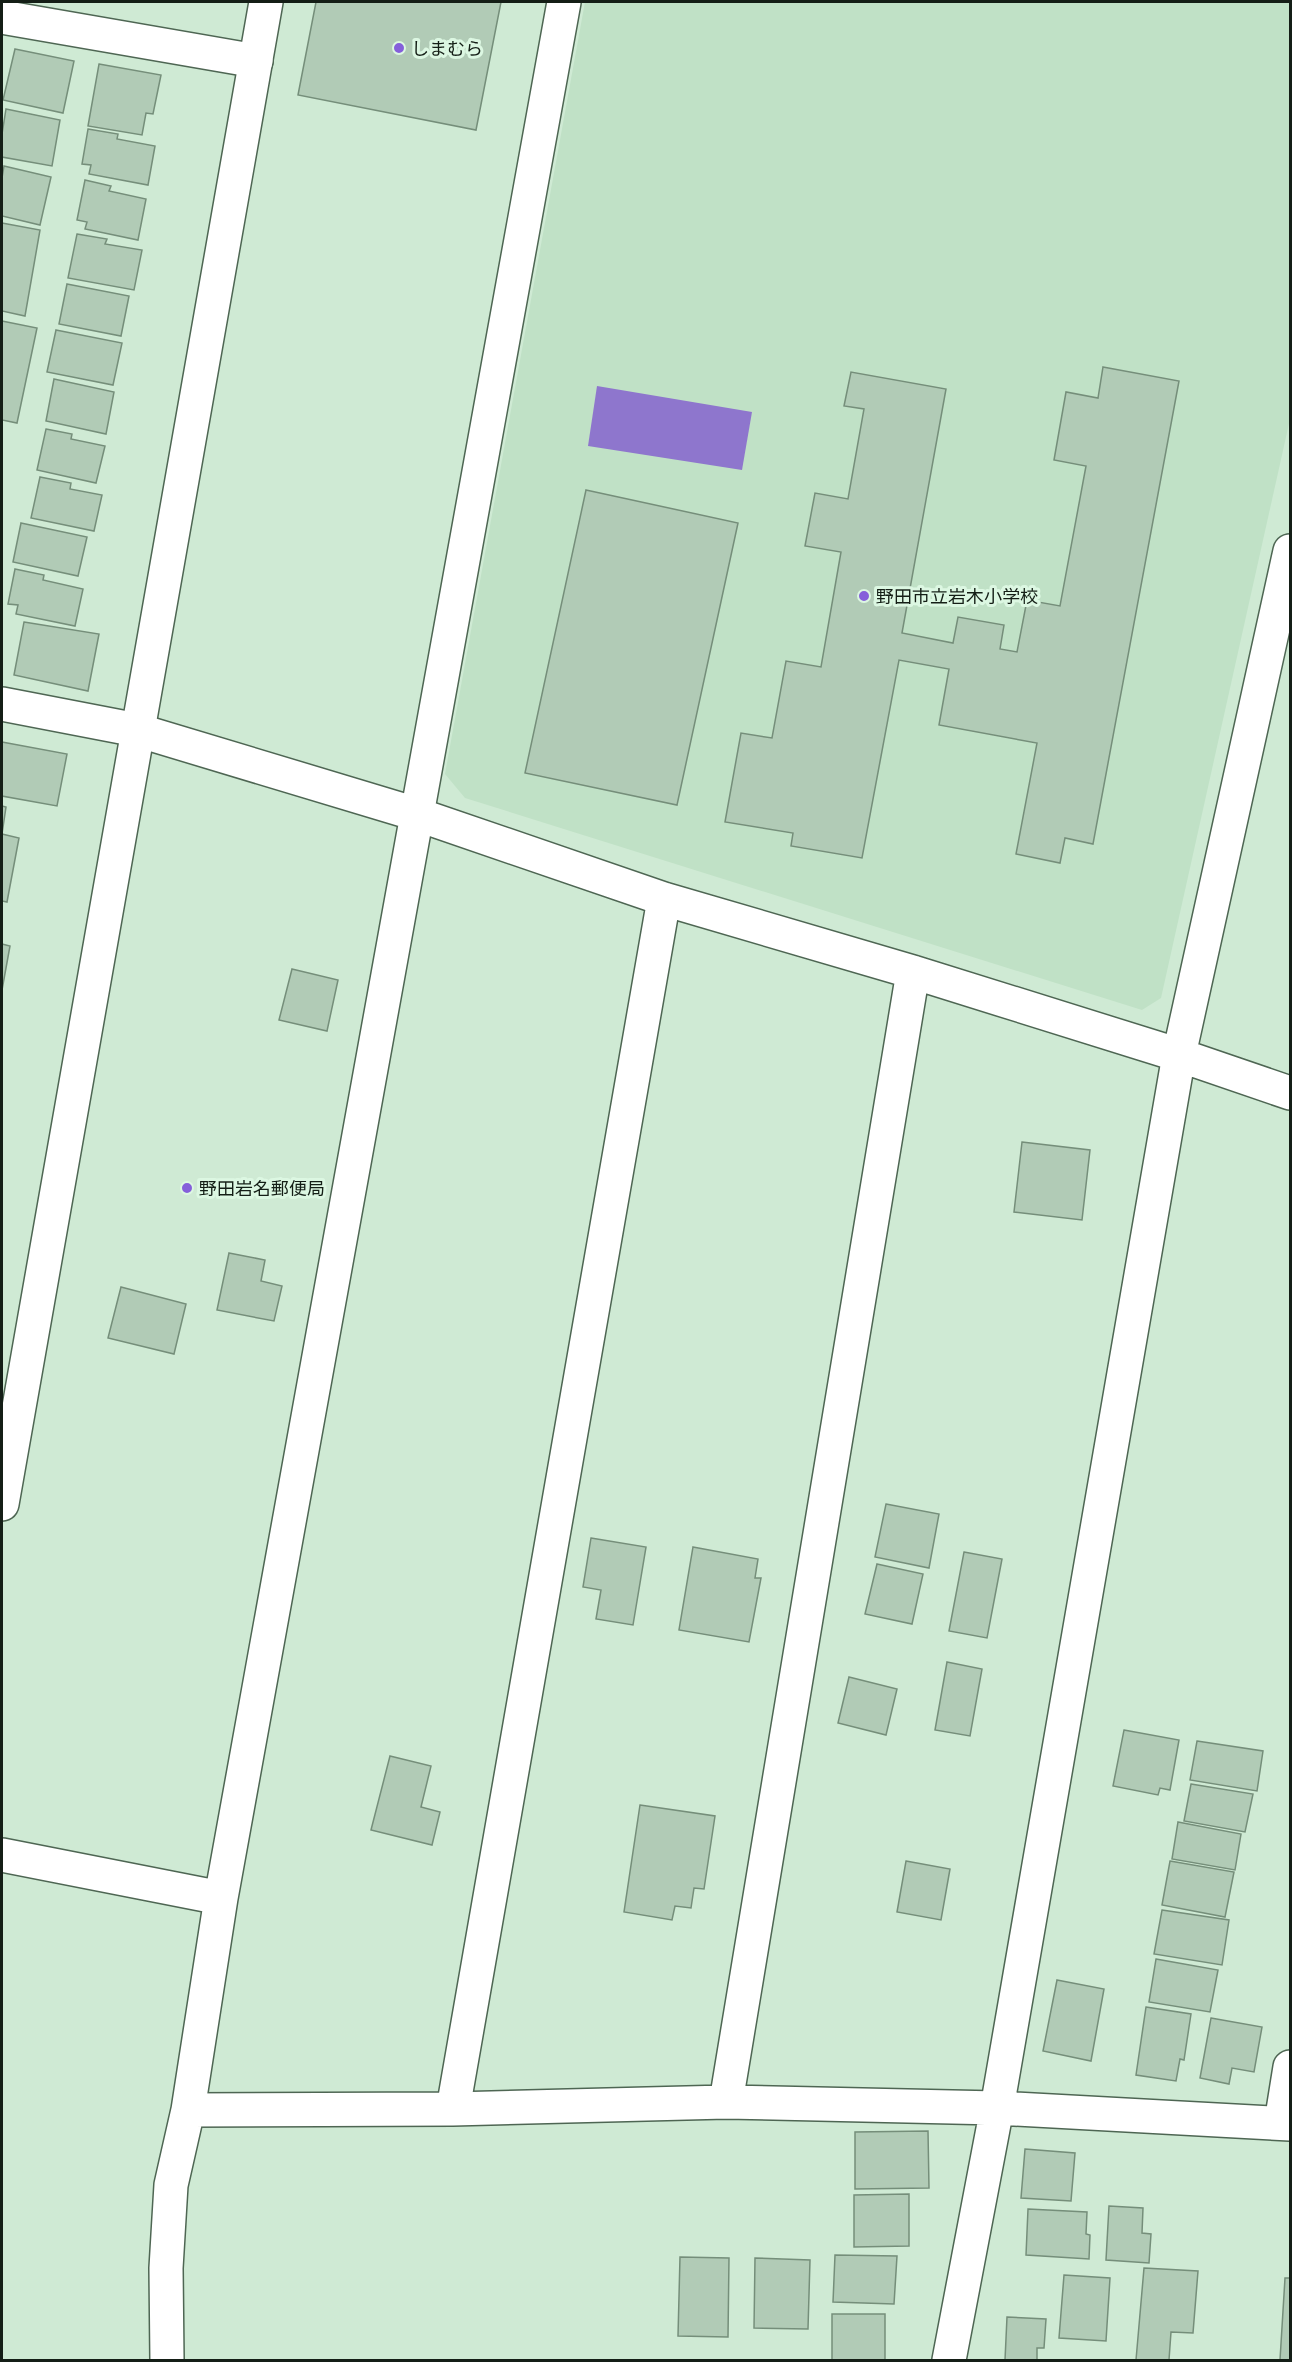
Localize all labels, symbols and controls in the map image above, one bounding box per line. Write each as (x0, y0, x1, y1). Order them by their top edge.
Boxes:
place label: しまむら (411, 37, 483, 59)
marker: しまむら (392, 41, 406, 55)
place label: 野田市立岩木小学校 (876, 585, 1038, 607)
marker: 野田市立岩木小学校 (857, 589, 871, 603)
place label: 野田岩名郵便局 (199, 1177, 325, 1199)
marker: 野田岩名郵便局 (180, 1181, 194, 1195)

